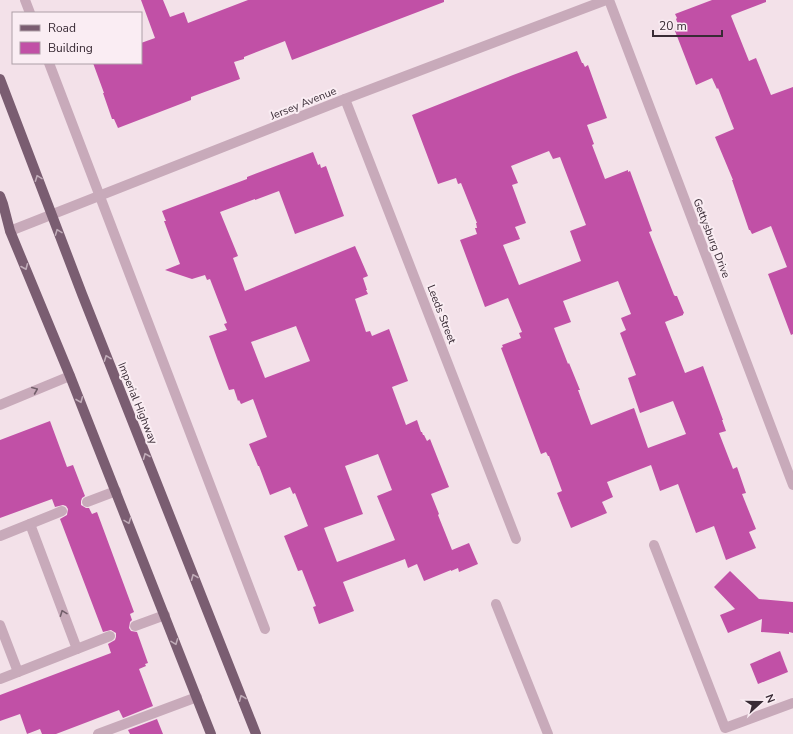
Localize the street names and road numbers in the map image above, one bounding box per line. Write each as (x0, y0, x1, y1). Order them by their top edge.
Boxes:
street label: Jersey Avenue (267, 83, 339, 124)
street label: Gettysburg Drive (689, 196, 734, 280)
street label: Leeds Street (423, 282, 460, 346)
street label: Imperial Highway (114, 360, 161, 447)

